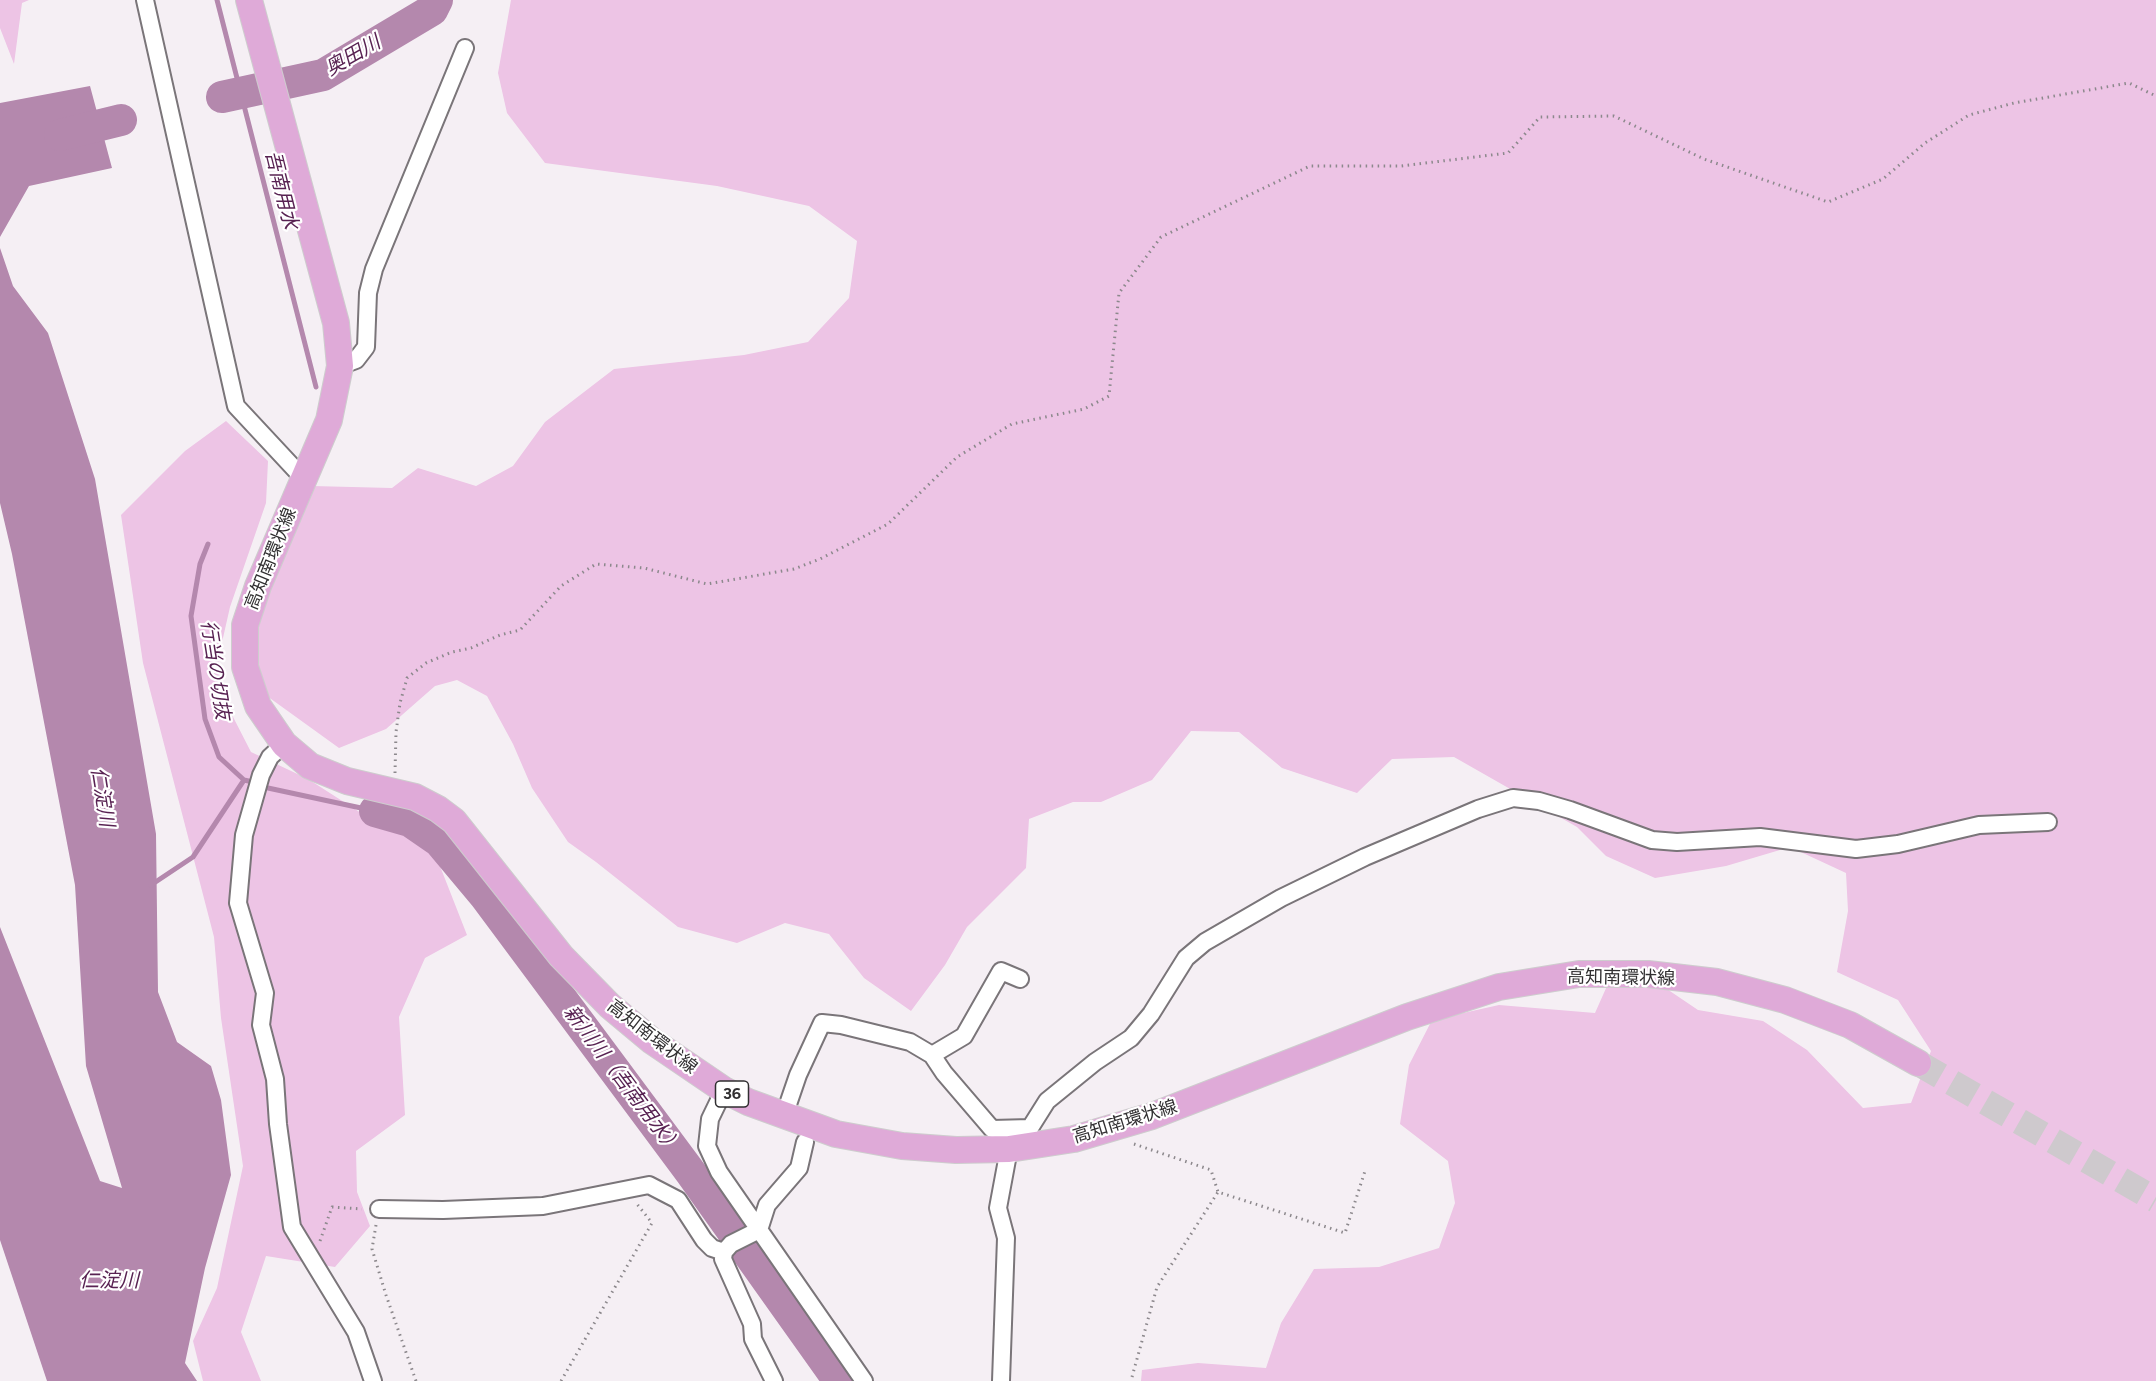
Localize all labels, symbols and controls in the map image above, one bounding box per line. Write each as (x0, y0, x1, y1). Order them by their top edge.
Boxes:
water label: 奥田川 (321, 31, 385, 81)
water label: 吾南用水 (260, 148, 302, 232)
street label: 高知南環状線 (241, 505, 301, 613)
water label: 行当の切抜 (195, 619, 235, 721)
water label: 仁淀川 (85, 765, 119, 829)
street label: 高知南環状線 (1567, 966, 1675, 990)
street label: 高知南環状線 (603, 995, 701, 1079)
water label: 新川川（吾南用水） (558, 1001, 686, 1159)
road number: 36 (716, 1081, 748, 1107)
street label: 高知南環状線 (1070, 1096, 1180, 1148)
water label: 仁淀川 (79, 1269, 139, 1293)

